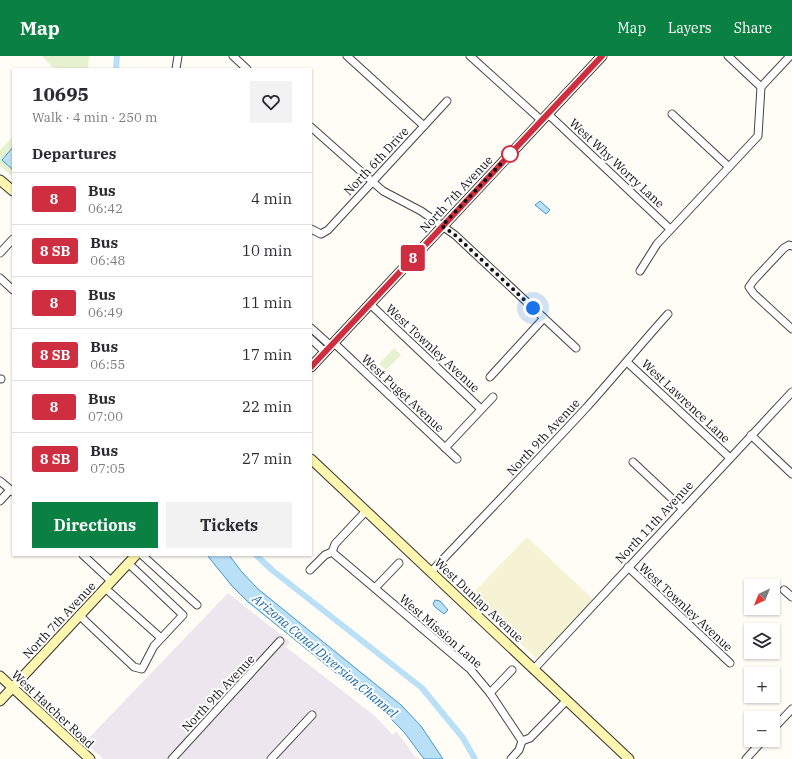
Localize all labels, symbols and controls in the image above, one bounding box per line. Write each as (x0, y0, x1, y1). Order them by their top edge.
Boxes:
text: Map (20, 16, 60, 40)
text: Map (618, 19, 646, 37)
text: Layers (668, 19, 712, 37)
text: Share (734, 19, 772, 37)
button: heart (250, 81, 292, 123)
text: 10695 (32, 82, 89, 106)
text: Walk · 4 min · 250 m (32, 109, 157, 126)
street label: West Why Worry Lane (566, 115, 668, 211)
street label: North 6th Drive (341, 124, 411, 198)
text: Departures (32, 144, 116, 163)
unlabelled marker (501, 145, 519, 163)
street label: North 7th Avenue (416, 152, 496, 236)
text: Bus (88, 181, 116, 200)
text: 4 min (251, 189, 292, 208)
text: 8 (50, 190, 58, 208)
text: 06:42 (88, 200, 123, 217)
text: Bus (90, 233, 118, 252)
text: 10 min (242, 241, 292, 260)
text: 8 SB (40, 242, 70, 260)
line badge: 8 (400, 245, 426, 271)
text: 8 (409, 249, 417, 267)
text: 06:48 (90, 252, 125, 269)
text: Bus (88, 285, 116, 304)
text: 11 min (242, 293, 292, 312)
text: 8 (50, 294, 58, 312)
your location (523, 298, 543, 318)
street label: West Townley Avenue (383, 301, 483, 395)
text: 06:49 (88, 304, 123, 321)
text: Bus (90, 337, 118, 356)
text: 17 min (242, 345, 292, 364)
text: 8 SB (40, 346, 70, 364)
street label: West Puget Avenue (359, 351, 447, 435)
text: 06:55 (90, 356, 125, 373)
street label: West Lawrence Lane (639, 356, 733, 446)
text: Bus (88, 389, 116, 408)
street label: North 9th Avenue (503, 395, 583, 479)
text: 22 min (242, 397, 292, 416)
text: 8 (50, 398, 58, 416)
text: 07:00 (88, 408, 123, 425)
text: Bus (90, 441, 118, 460)
text: 27 min (242, 449, 292, 468)
text: 8 SB (40, 450, 70, 468)
text: 07:05 (90, 460, 125, 477)
street label: North 11th Avenue (612, 478, 696, 566)
button: Directions (32, 502, 158, 548)
button: Tickets (166, 502, 292, 548)
street label: West Dunlap Avenue (431, 555, 527, 645)
street label: West Townley Avenue (636, 560, 736, 654)
street label: North 7th Avenue (19, 578, 99, 662)
north arrow (744, 579, 780, 615)
map controls (744, 579, 780, 747)
water label: Arizona Canal Diversion Channel (248, 590, 401, 722)
street label: West Mission Lane (396, 591, 486, 671)
button: layers (744, 623, 780, 659)
street label: North 9th Avenue (178, 651, 258, 735)
street label: West Hatcher Road (9, 667, 97, 751)
button: + (744, 667, 780, 703)
button: − (744, 711, 780, 747)

